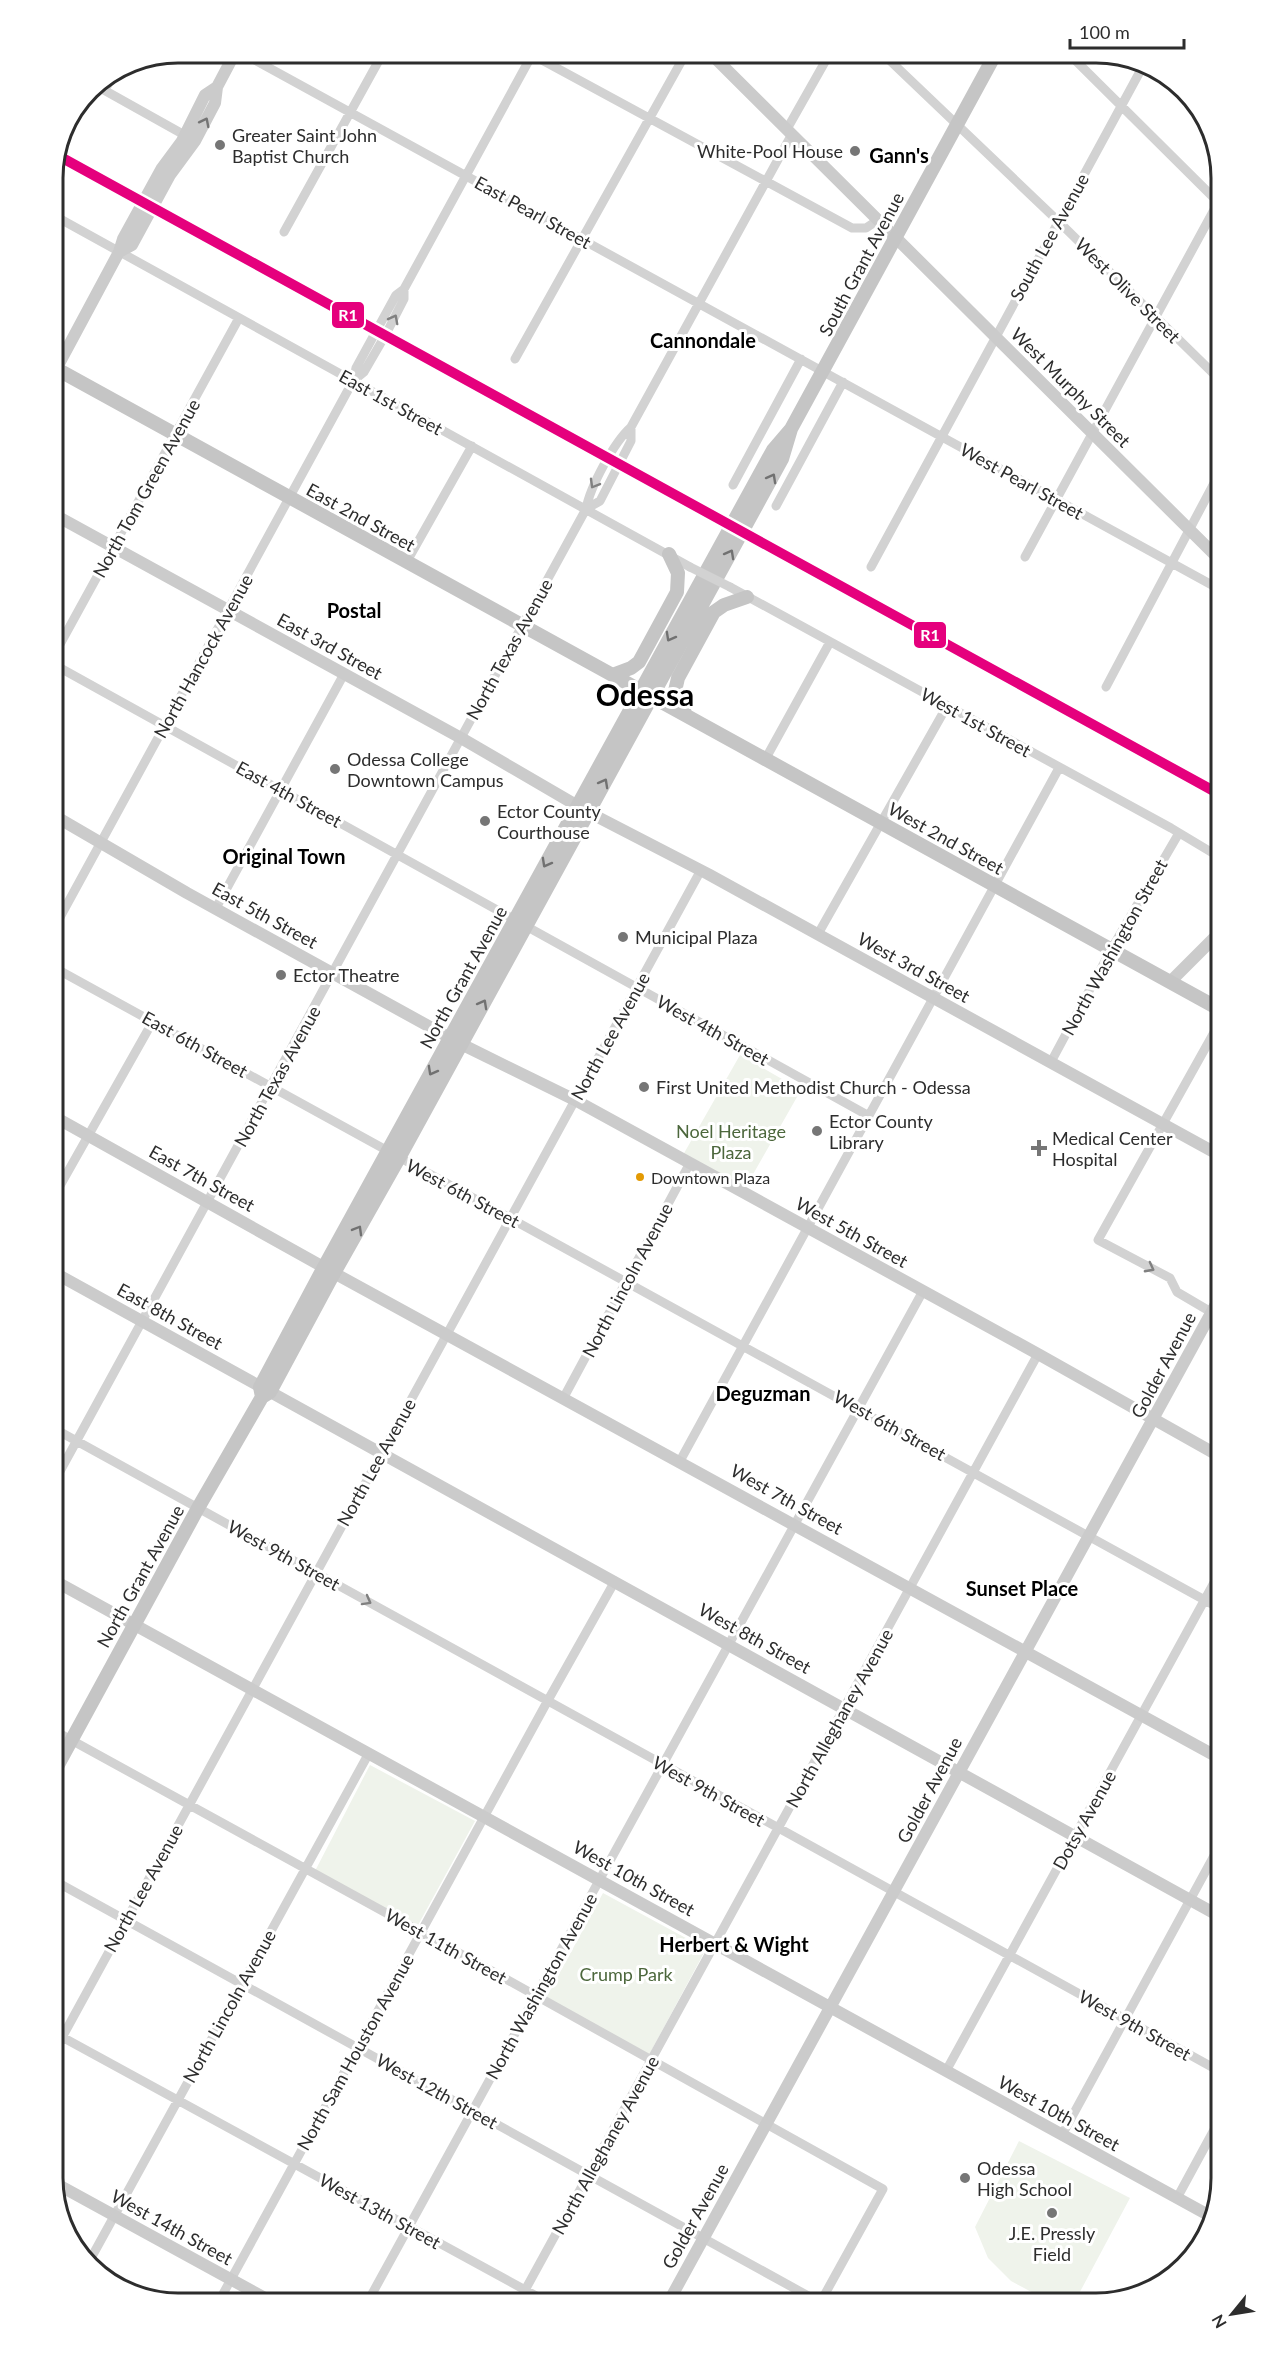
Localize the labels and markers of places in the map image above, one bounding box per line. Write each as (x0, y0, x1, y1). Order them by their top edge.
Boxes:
place label: Greater Saint John Baptist Church (232, 124, 377, 167)
marker: Greater Saint John Baptist Church (213, 138, 227, 152)
place label: White-Pool House (697, 140, 843, 162)
marker: White-Pool House (848, 144, 862, 158)
place label: Odessa College Downtown Campus (347, 748, 504, 791)
marker: Odessa College Downtown Campus (328, 762, 342, 776)
place label: Ector County Courthouse (497, 800, 601, 843)
marker: Ector County Courthouse (478, 814, 492, 828)
place label: Municipal Plaza (635, 926, 758, 948)
marker: Municipal Plaza (616, 930, 630, 944)
place label: Ector Theatre (293, 964, 399, 986)
marker: Ector Theatre (274, 968, 288, 982)
place label: First United Methodist Church - Odessa (656, 1076, 971, 1098)
marker: First United Methodist Church - Odessa (637, 1080, 651, 1094)
place label: Ector County Library (829, 1110, 933, 1153)
marker: Ector County Library (810, 1124, 824, 1138)
place label: Medical Center Hospital (1052, 1127, 1173, 1170)
marker: Medical Center Hospital (1030, 1139, 1048, 1157)
place label: Downtown Plaza (651, 1168, 770, 1187)
marker: Downtown Plaza (634, 1171, 646, 1183)
place label: Odessa High School (977, 2157, 1072, 2200)
marker: Odessa High School (958, 2171, 972, 2185)
marker: J.E. Pressly Field (1045, 2206, 1059, 2220)
place label: J.E. Pressly Field (1009, 2222, 1096, 2265)

